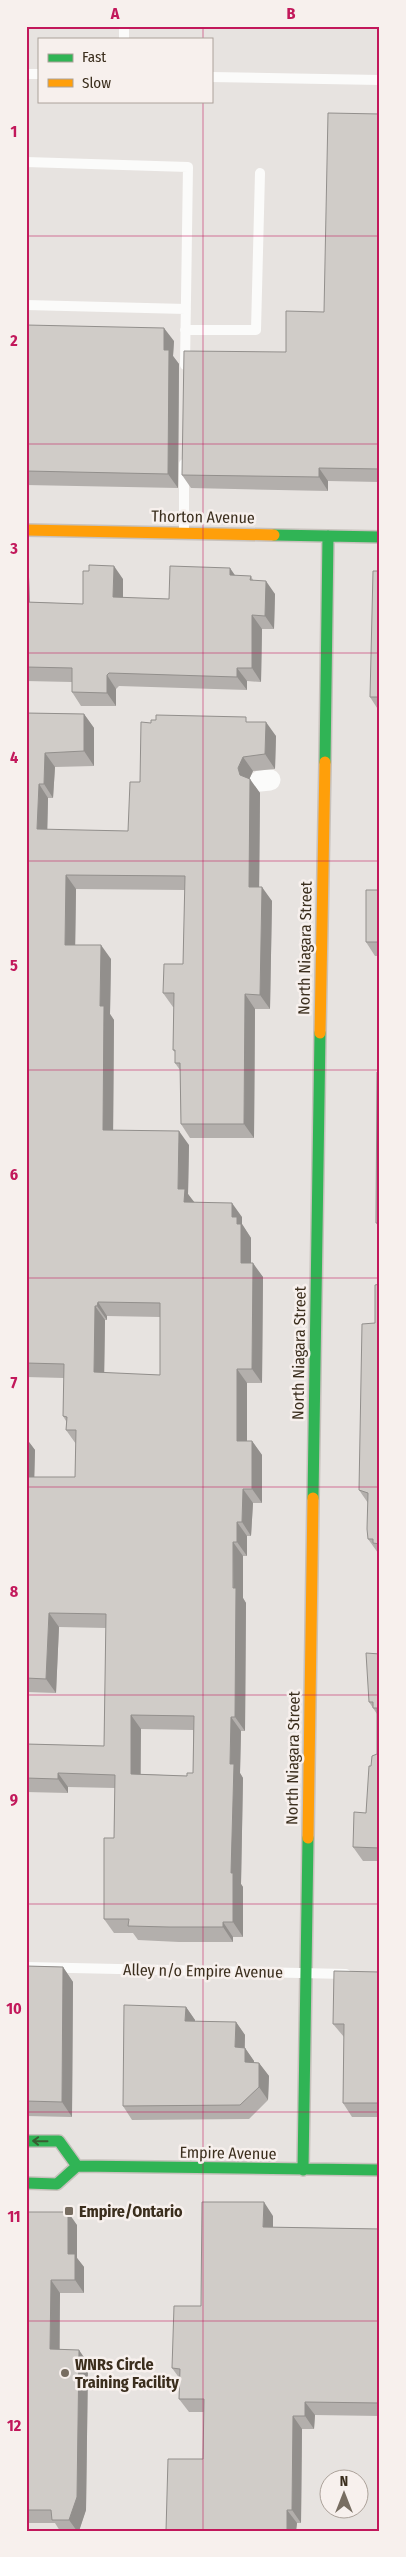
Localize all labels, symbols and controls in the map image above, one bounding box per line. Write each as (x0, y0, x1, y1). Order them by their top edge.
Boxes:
text: A (110, 4, 120, 23)
text: B (287, 4, 296, 23)
legend (38, 38, 212, 102)
text: Fast (82, 48, 106, 66)
text: Slow (82, 74, 111, 92)
text: 1 (11, 122, 17, 141)
text: 2 (9, 331, 18, 350)
street label: Thorton Avenue (151, 507, 255, 527)
text: 3 (9, 539, 18, 558)
text: 4 (10, 748, 18, 767)
street label: North Niagara Street (294, 880, 316, 1015)
text: 5 (10, 956, 18, 975)
text: 6 (10, 1165, 18, 1184)
street label: North Niagara Street (288, 1285, 310, 1420)
text: 7 (11, 1373, 18, 1392)
text: 8 (10, 1582, 19, 1601)
street label: North Niagara Street (282, 1690, 304, 1825)
text: 9 (10, 1790, 18, 1809)
street label: Alley n/o Empire Avenue (123, 1960, 283, 1982)
text: 10 (6, 1999, 22, 2018)
one-way arrow (33, 2136, 49, 2146)
street label: Empire Avenue (179, 2143, 277, 2163)
place label: Empire/Ontario (79, 2202, 183, 2221)
marker: Empire/Ontario (63, 2205, 75, 2217)
text: 11 (7, 2207, 21, 2226)
place label: WNRs Circle Training Facility (75, 2355, 179, 2392)
marker: WNRs Circle Training Facility (59, 2367, 71, 2379)
text: 12 (7, 2416, 22, 2435)
north arrow (318, 2470, 368, 2520)
text: N (340, 2473, 348, 2490)

